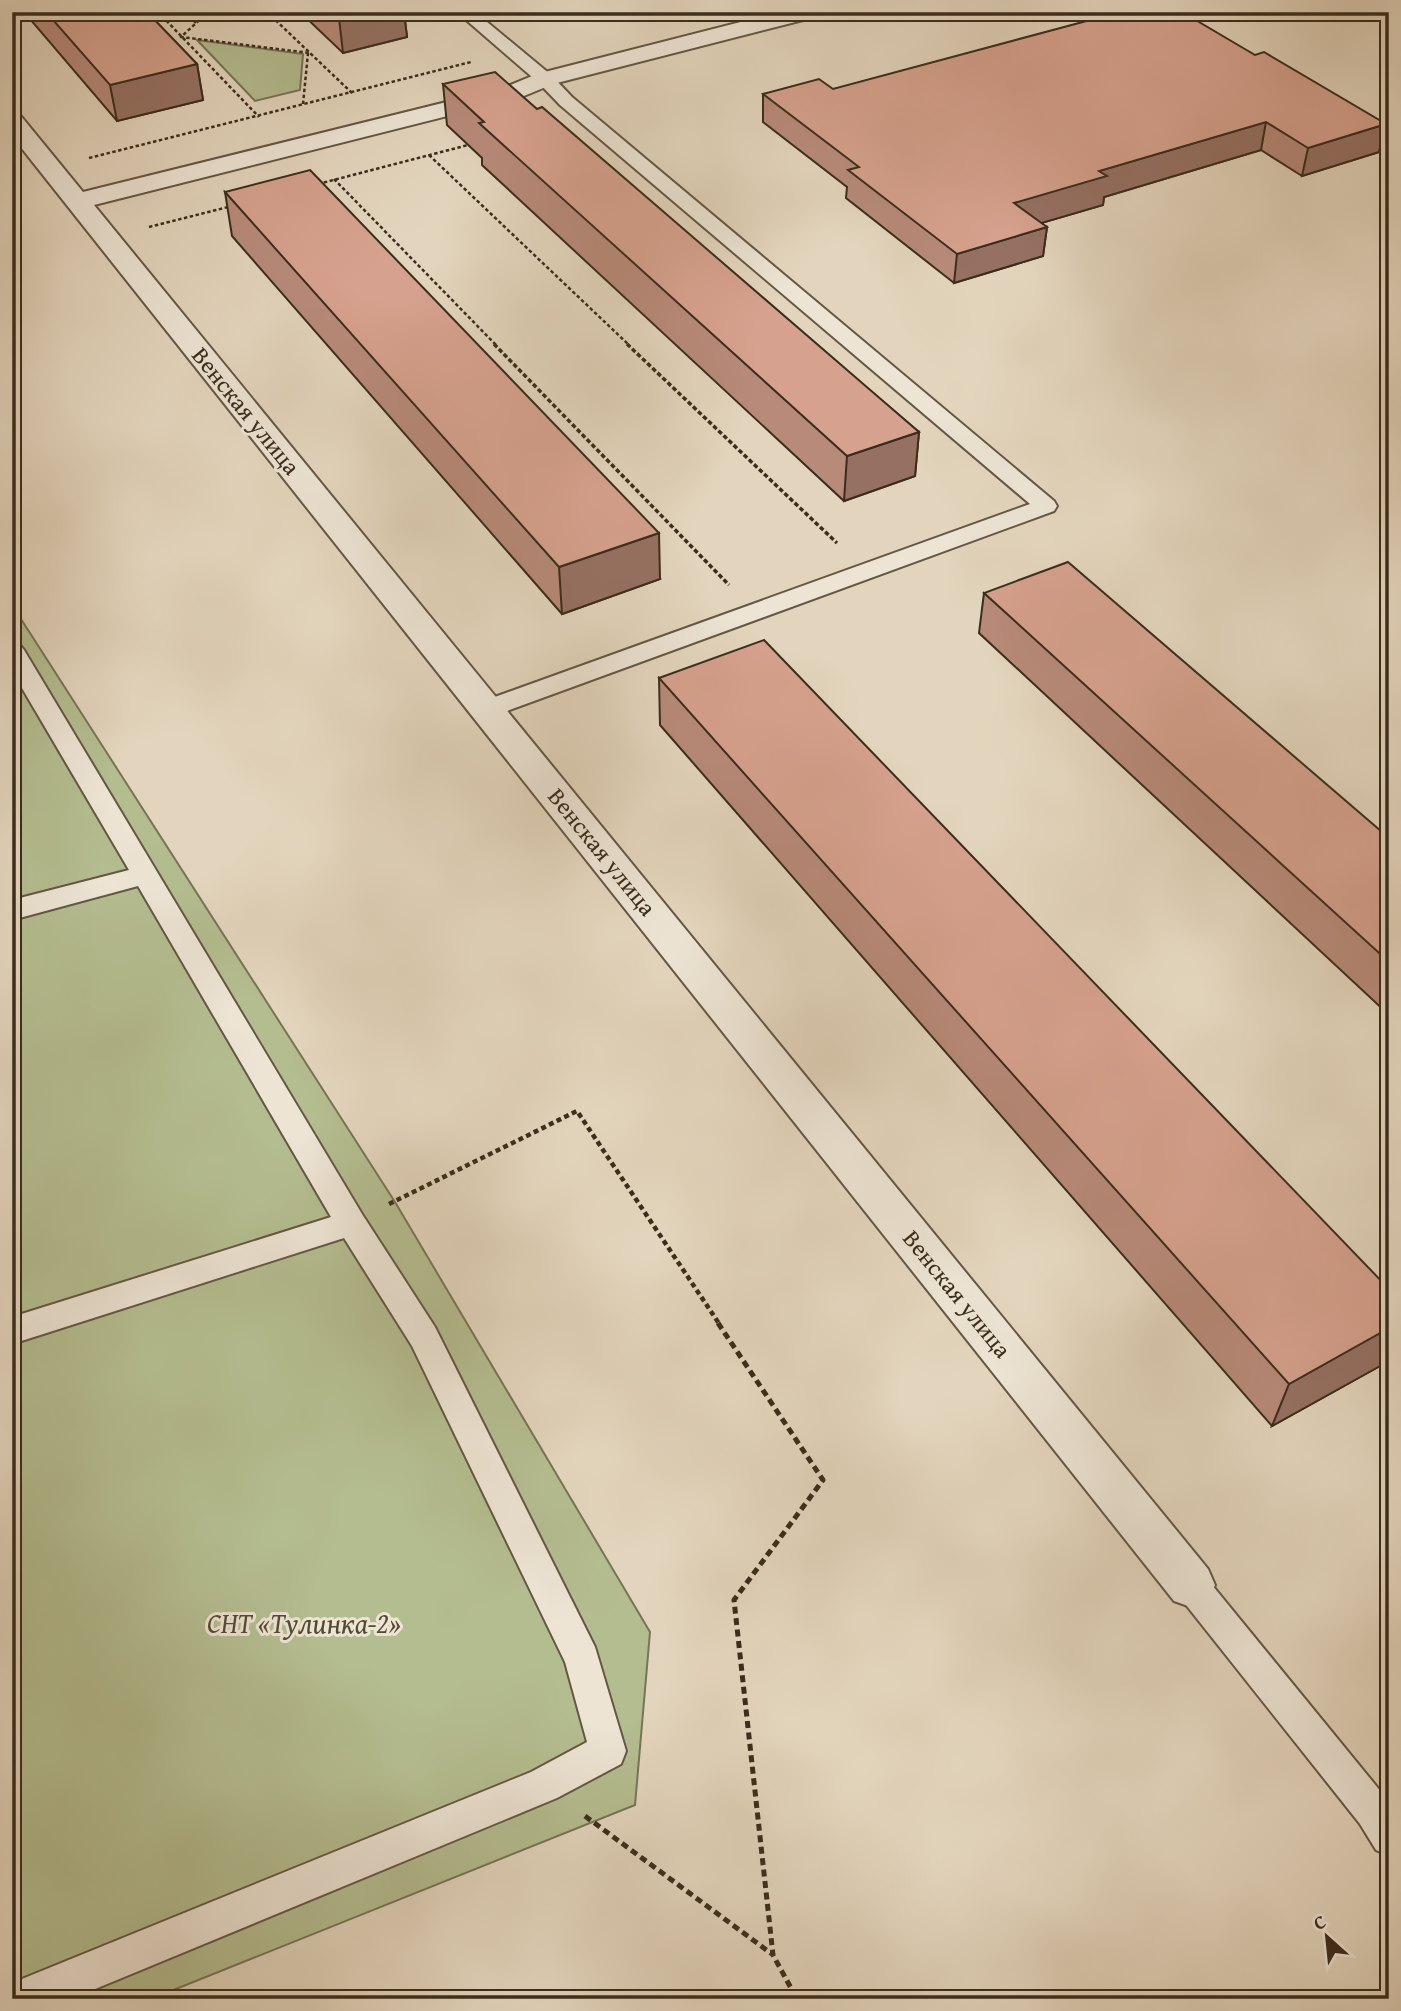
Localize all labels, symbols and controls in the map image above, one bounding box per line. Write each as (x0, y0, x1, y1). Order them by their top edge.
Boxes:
street label: Венская улица (184, 339, 309, 483)
street label: Венская улица (540, 780, 665, 924)
street label: Венская улица (895, 1222, 1020, 1366)
park label: СНТ «Тулинка-2» (207, 1602, 401, 1643)
north arrow (1292, 1902, 1362, 1972)
text: С (1308, 1907, 1331, 1937)

